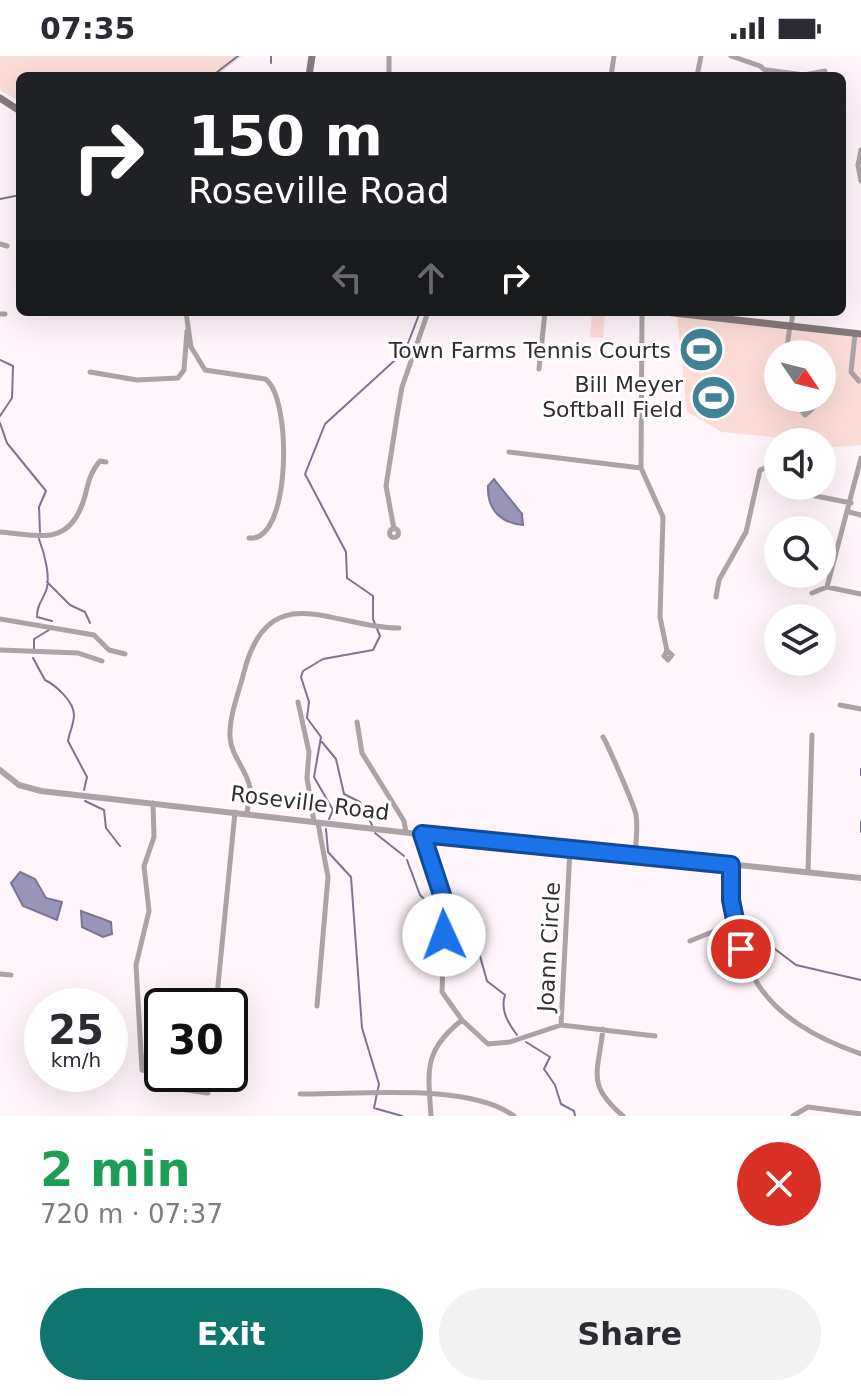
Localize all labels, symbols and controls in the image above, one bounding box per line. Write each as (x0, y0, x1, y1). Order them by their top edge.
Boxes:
text: 07:35 (40, 11, 136, 46)
text: 150 m (188, 103, 383, 168)
icon: right (56, 104, 160, 208)
text: Roseville Road (188, 170, 450, 211)
icon: left (325, 256, 369, 300)
icon: ahead (409, 256, 453, 300)
icon: right (493, 256, 537, 300)
sports icon: Town Farms Tennis Courts (678, 326, 726, 374)
place label: Town Farms Tennis Courts (388, 338, 671, 363)
north arrow (764, 340, 836, 412)
map controls (764, 340, 836, 676)
place label: Bill Meyer Softball Field (542, 372, 684, 422)
sports icon: Bill Meyer Softball Field (690, 373, 738, 421)
button: sound (764, 428, 836, 500)
button: search (764, 516, 836, 588)
button: layers (764, 604, 836, 676)
street label: Roseville Road (229, 781, 391, 825)
street label: Joann Circle (533, 881, 565, 1015)
position arrow (402, 893, 486, 977)
pin (707, 915, 775, 983)
icon: arrive (719, 927, 763, 971)
speed limit sign: 30 (144, 988, 248, 1092)
text: 25 (48, 1007, 104, 1053)
text: km/h (51, 1048, 101, 1072)
text: 2 min (40, 1141, 191, 1197)
button: close (737, 1142, 821, 1226)
text: 720 m · 07:37 (40, 1199, 223, 1229)
button: Exit (40, 1288, 423, 1380)
button: Share (439, 1288, 821, 1380)

